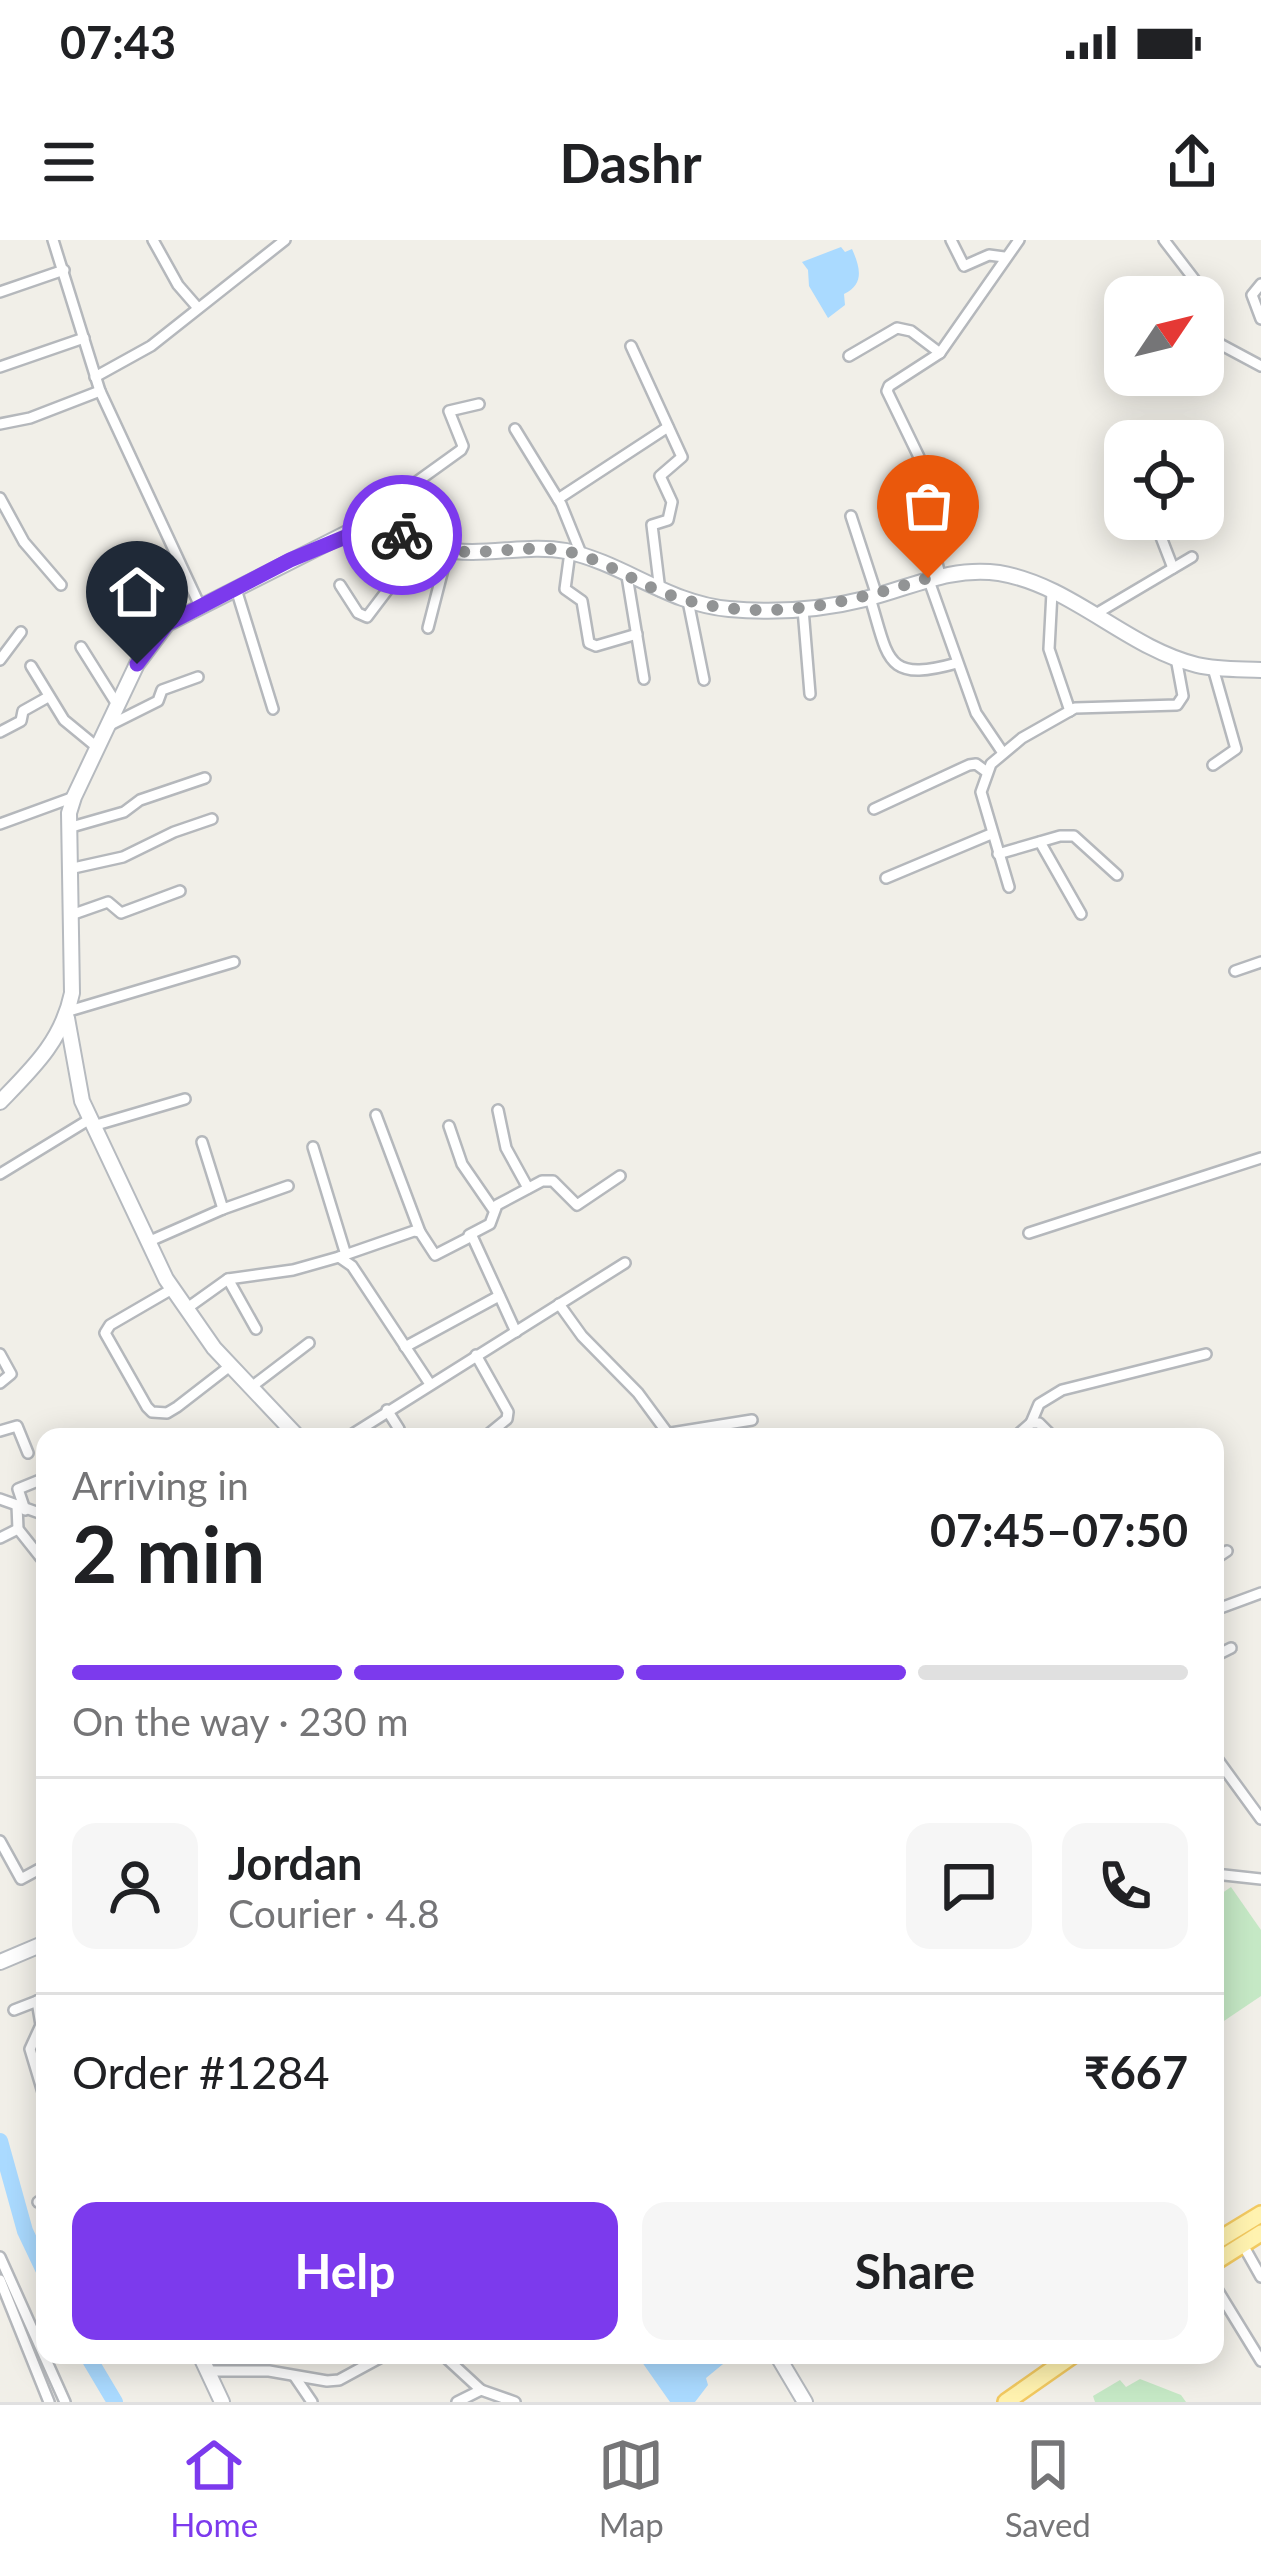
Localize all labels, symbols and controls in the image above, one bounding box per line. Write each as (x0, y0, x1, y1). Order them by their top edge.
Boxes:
text: 07:43 (60, 15, 176, 69)
icon: menu (36, 129, 102, 195)
icon: share (1159, 129, 1225, 195)
text: Dashr (559, 130, 702, 195)
north arrow (1104, 276, 1224, 396)
map controls (1104, 276, 1224, 540)
button: locate (1104, 420, 1224, 540)
pin (877, 455, 979, 578)
icon: bag (895, 473, 961, 539)
courier (342, 475, 462, 595)
icon: bike (369, 502, 435, 568)
pin (86, 541, 188, 664)
icon: home (104, 559, 170, 625)
text: Arriving in (72, 1462, 249, 1508)
text: 07:45–07:50 (930, 1503, 1188, 1557)
text: 2 min (72, 1506, 265, 1600)
text: On the way · 230 m (72, 1698, 409, 1744)
button: person (72, 1823, 198, 1949)
button: chat (906, 1823, 1032, 1949)
button: phone (1062, 1823, 1188, 1949)
text: Jordan (228, 1836, 362, 1890)
text: Courier · 4.8 (228, 1890, 440, 1936)
text: Order #1284 (72, 2045, 330, 2099)
text: ₹667 (1084, 2045, 1188, 2099)
button: Help (72, 2202, 618, 2340)
button: Share (642, 2202, 1188, 2340)
tab: Home (170, 2432, 258, 2544)
tab: Map (598, 2432, 664, 2544)
tab: Saved (1005, 2432, 1091, 2544)

